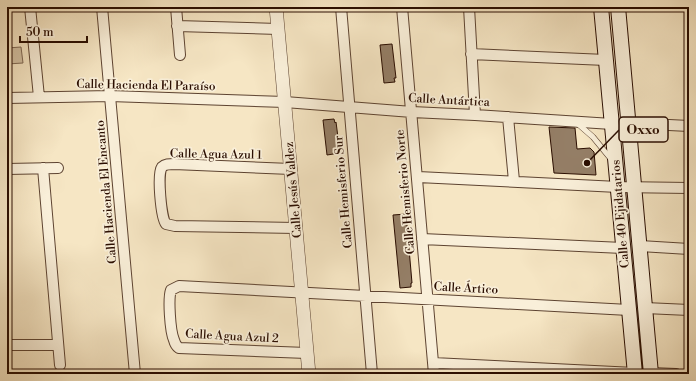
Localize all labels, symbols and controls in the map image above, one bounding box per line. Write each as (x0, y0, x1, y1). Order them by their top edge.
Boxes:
scale bar (20, 18, 87, 44)
text: 50 m (26, 25, 54, 40)
street label: Calle Hacienda El Paraíso (76, 77, 216, 94)
street label: Calle Antártica (408, 91, 491, 110)
callout: Oxxo (619, 117, 668, 142)
street label: Calle Hacienda El Encanto (93, 119, 120, 264)
text: Oxxo (626, 122, 660, 138)
street label: Calle Hemisferio Norte (393, 129, 418, 255)
street label: Calle Hemisferio Sur (331, 135, 356, 249)
street label: Calle Jesús Valdez (282, 141, 305, 239)
street label: Calle Agua Azul 1 (170, 146, 263, 163)
street label: Calle 40 Ejidatarios (608, 159, 633, 269)
street label: Calle Ártico (433, 277, 499, 298)
street label: Calle Agua Azul 2 (185, 327, 279, 346)

